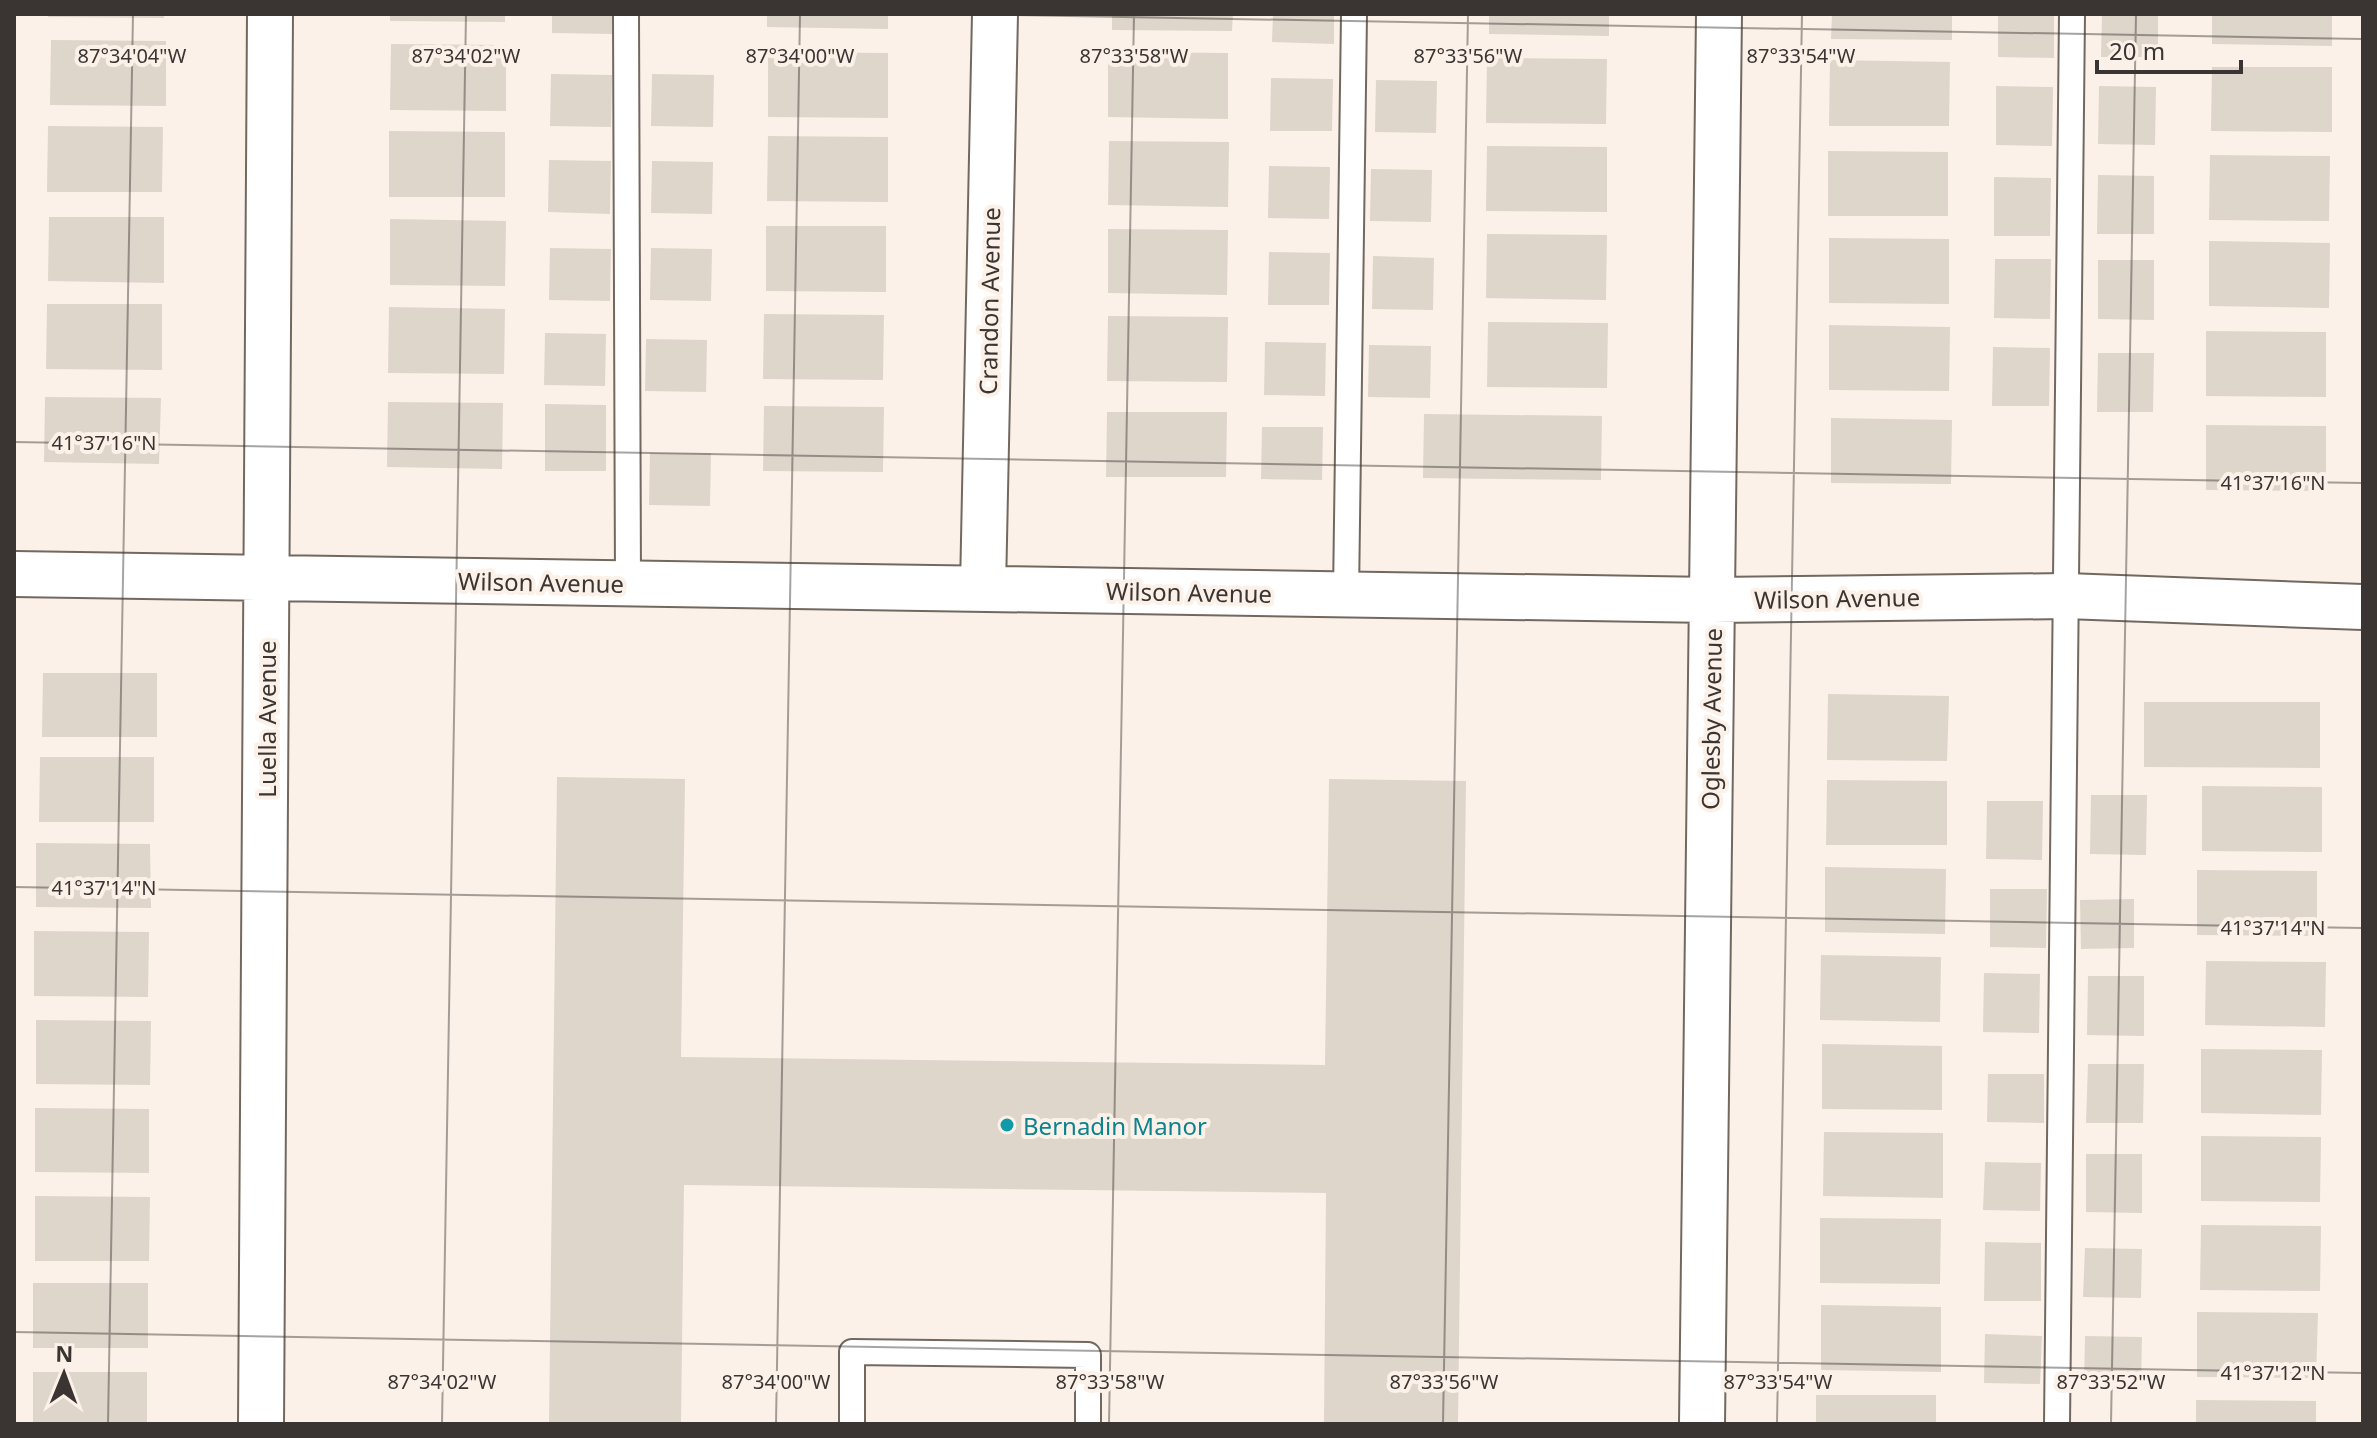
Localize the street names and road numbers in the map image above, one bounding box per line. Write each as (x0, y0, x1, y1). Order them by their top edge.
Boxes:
street label: Crandon Avenue (971, 207, 1007, 395)
street label: Wilson Avenue (458, 564, 624, 600)
street label: Wilson Avenue (1106, 574, 1272, 610)
street label: Wilson Avenue (1754, 580, 1920, 616)
street label: Oglesby Avenue (1693, 628, 1729, 810)
street label: Luella Avenue (250, 640, 283, 798)

